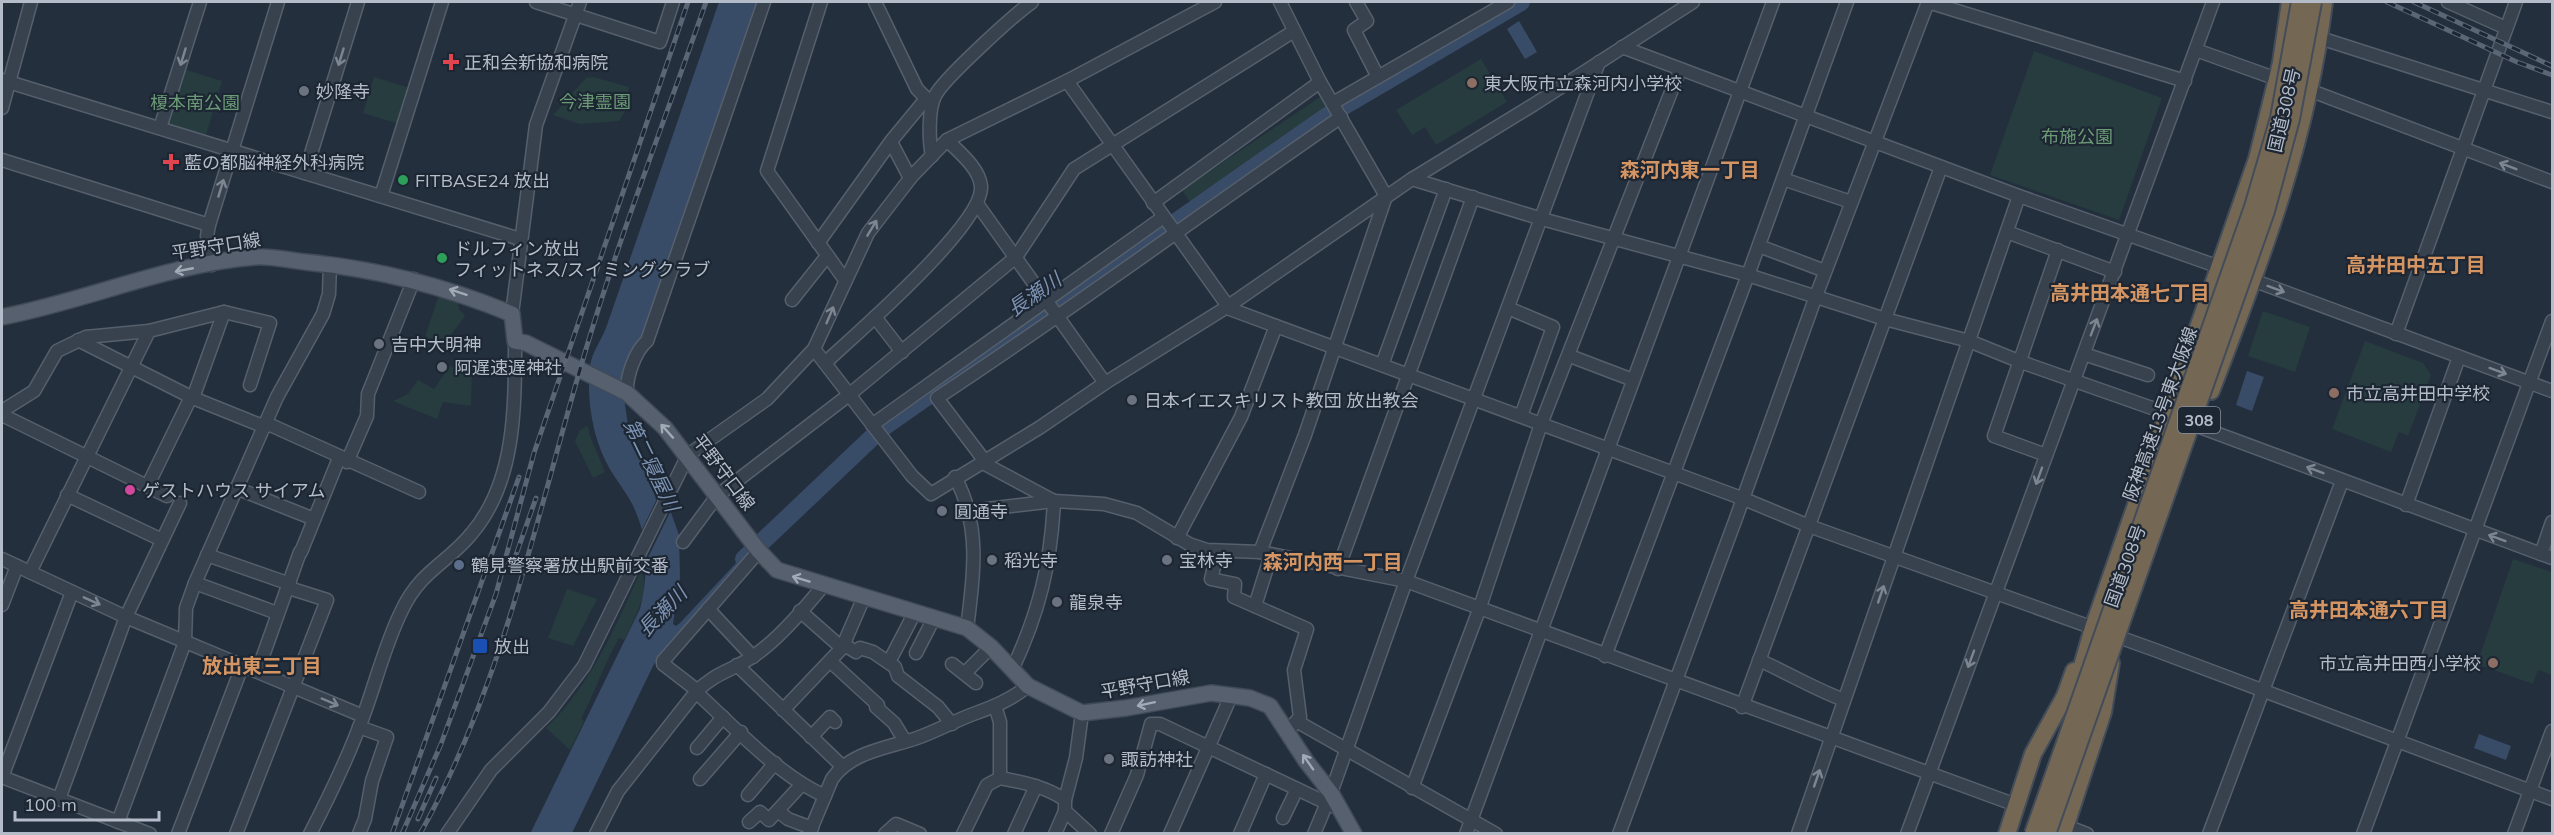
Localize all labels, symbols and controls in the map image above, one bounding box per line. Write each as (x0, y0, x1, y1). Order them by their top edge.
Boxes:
one-way arrow (334, 47, 345, 66)
one-way arrow (177, 48, 188, 67)
place label: 正和会新協和病院 (464, 51, 608, 74)
marker: 正和会新協和病院 (442, 53, 460, 71)
street label: 国道308号 (2263, 65, 2305, 155)
place label: 東大阪市立森河内小学校 (1484, 72, 1682, 95)
marker: 東大阪市立森河内小学校 (1465, 76, 1479, 90)
place label: 妙隆寺 (316, 80, 370, 103)
marker: 妙隆寺 (297, 84, 311, 98)
park label: 今津霊園 (559, 90, 631, 113)
park label: 榎本南公園 (150, 91, 240, 114)
park label: 布施公園 (2041, 125, 2113, 148)
place label: 藍の都脳神経外科病院 (184, 151, 364, 174)
marker: 藍の都脳神経外科病院 (162, 153, 180, 171)
district label: 森河内東一丁目 (1620, 157, 1760, 182)
one-way arrow (2499, 160, 2518, 171)
place label: FITBASE24 放出 (415, 169, 550, 192)
marker: FITBASE24 放出 (396, 173, 410, 187)
one-way arrow (216, 179, 227, 198)
one-way arrow (866, 220, 878, 237)
street label: 平野守口線 (170, 228, 262, 264)
place label: ドルフィン放出 フィットネス/スイミングクラブ (454, 237, 710, 281)
marker: ドルフィン放出 フィットネス/スイミングクラブ (435, 251, 449, 265)
district label: 高井田中五丁目 (2346, 252, 2486, 277)
one-way arrow (175, 265, 194, 276)
water label: 長瀬川 (1002, 265, 1067, 321)
district label: 高井田本通七丁目 (2050, 280, 2210, 305)
one-way arrow (2266, 285, 2284, 296)
one-way arrow (449, 286, 468, 297)
one-way arrow (825, 307, 836, 325)
one-way arrow (2089, 318, 2100, 336)
street label: 阪神高速13号東大阪線 (2118, 324, 2202, 504)
place label: 吉中大明神 (391, 333, 481, 356)
marker: 吉中大明神 (372, 337, 386, 351)
place label: 阿遅速遅神社 (454, 356, 562, 379)
marker: 阿遅速遅神社 (435, 360, 449, 374)
one-way arrow (2488, 366, 2507, 377)
place label: 市立高井田中学校 (2346, 382, 2490, 405)
marker: 市立高井田中学校 (2327, 386, 2341, 400)
place label: 日本イエスキリスト教団 放出教会 (1144, 389, 1419, 412)
marker: 日本イエスキリスト教団 放出教会 (1125, 393, 1139, 407)
road number: 308 (2178, 407, 2220, 433)
water label: 第二寝屋川 (619, 415, 686, 517)
one-way arrow (660, 424, 674, 439)
street label: 平野守口線 (688, 429, 760, 515)
one-way arrow (2306, 464, 2325, 475)
one-way arrow (2033, 466, 2044, 484)
place label: ゲストハウス サイアム (142, 479, 325, 502)
marker: ゲストハウス サイアム (123, 483, 137, 497)
place label: 圓通寺 (954, 500, 1008, 523)
marker: 圓通寺 (935, 504, 949, 518)
street label: 国道308号 (2099, 521, 2151, 611)
one-way arrow (2489, 532, 2507, 543)
place label: 稻光寺 (1004, 549, 1058, 572)
place label: 宝林寺 (1179, 549, 1233, 572)
district label: 森河内西一丁目 (1263, 549, 1403, 574)
marker: 稻光寺 (985, 553, 999, 567)
marker: 宝林寺 (1160, 553, 1174, 567)
place label: 鶴見警察署放出駅前交番 (471, 554, 669, 577)
marker: 鶴見警察署放出駅前交番 (452, 558, 466, 572)
one-way arrow (792, 573, 811, 584)
water label: 長瀬川 (632, 579, 693, 641)
one-way arrow (1876, 585, 1887, 604)
place label: 龍泉寺 (1069, 591, 1123, 614)
marker: 龍泉寺 (1050, 595, 1064, 609)
one-way arrow (83, 596, 101, 608)
district label: 高井田本通六丁目 (2289, 597, 2449, 622)
place label: 放出 (494, 635, 530, 658)
marker: 放出 (471, 637, 489, 655)
one-way arrow (1965, 649, 1976, 667)
place label: 市立高井田西小学校 (2319, 652, 2481, 675)
district label: 放出東三丁目 (202, 653, 322, 678)
marker: 市立高井田西小学校 (2486, 656, 2500, 670)
street label: 平野守口線 (1099, 665, 1191, 703)
one-way arrow (320, 697, 339, 708)
one-way arrow (1137, 698, 1156, 710)
place label: 諏訪神社 (1121, 748, 1193, 771)
marker: 諏訪神社 (1102, 752, 1116, 766)
one-way arrow (1302, 755, 1314, 771)
one-way arrow (1812, 769, 1823, 788)
scale bar (15, 784, 159, 822)
text: 100 m (24, 793, 77, 816)

